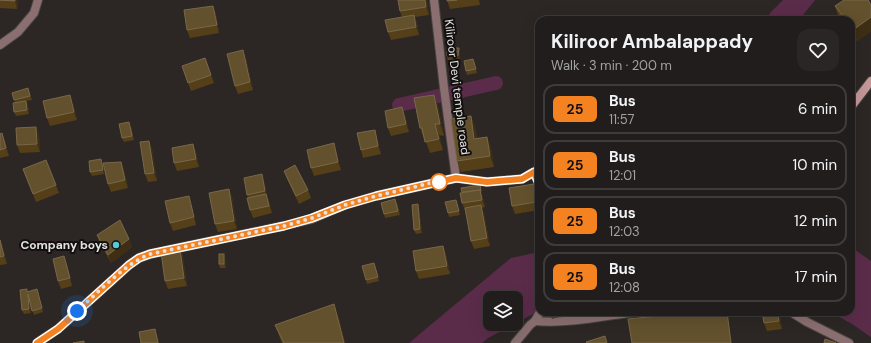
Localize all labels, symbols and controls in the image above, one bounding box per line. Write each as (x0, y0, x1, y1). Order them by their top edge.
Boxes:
street label: Kiliroor Devi temple road (441, 18, 473, 156)
text: Kiliroor Ambalappady (551, 29, 753, 54)
button: heart (797, 29, 839, 71)
text: Walk · 3 min · 200 m (551, 57, 672, 74)
text: Bus (609, 91, 636, 111)
text: 6 min (798, 99, 837, 119)
text: 25 (567, 100, 583, 118)
text: 11:57 (609, 111, 634, 128)
text: Bus (609, 147, 636, 167)
text: 10 min (792, 155, 837, 175)
text: 25 (567, 156, 583, 174)
text: 12:01 (609, 167, 636, 184)
unlabelled marker (430, 173, 448, 191)
text: Bus (609, 203, 636, 223)
text: 12 min (794, 211, 837, 231)
text: 25 (567, 212, 583, 230)
text: 12:03 (609, 223, 640, 240)
place label: Company boys (20, 237, 108, 253)
marker: Company boys (111, 240, 121, 250)
text: Bus (609, 259, 636, 279)
text: 17 min (795, 267, 837, 287)
text: 25 (567, 268, 583, 286)
text: 12:08 (609, 279, 640, 296)
map controls (483, 291, 523, 331)
button: layers (483, 291, 523, 331)
your location (67, 301, 87, 321)

